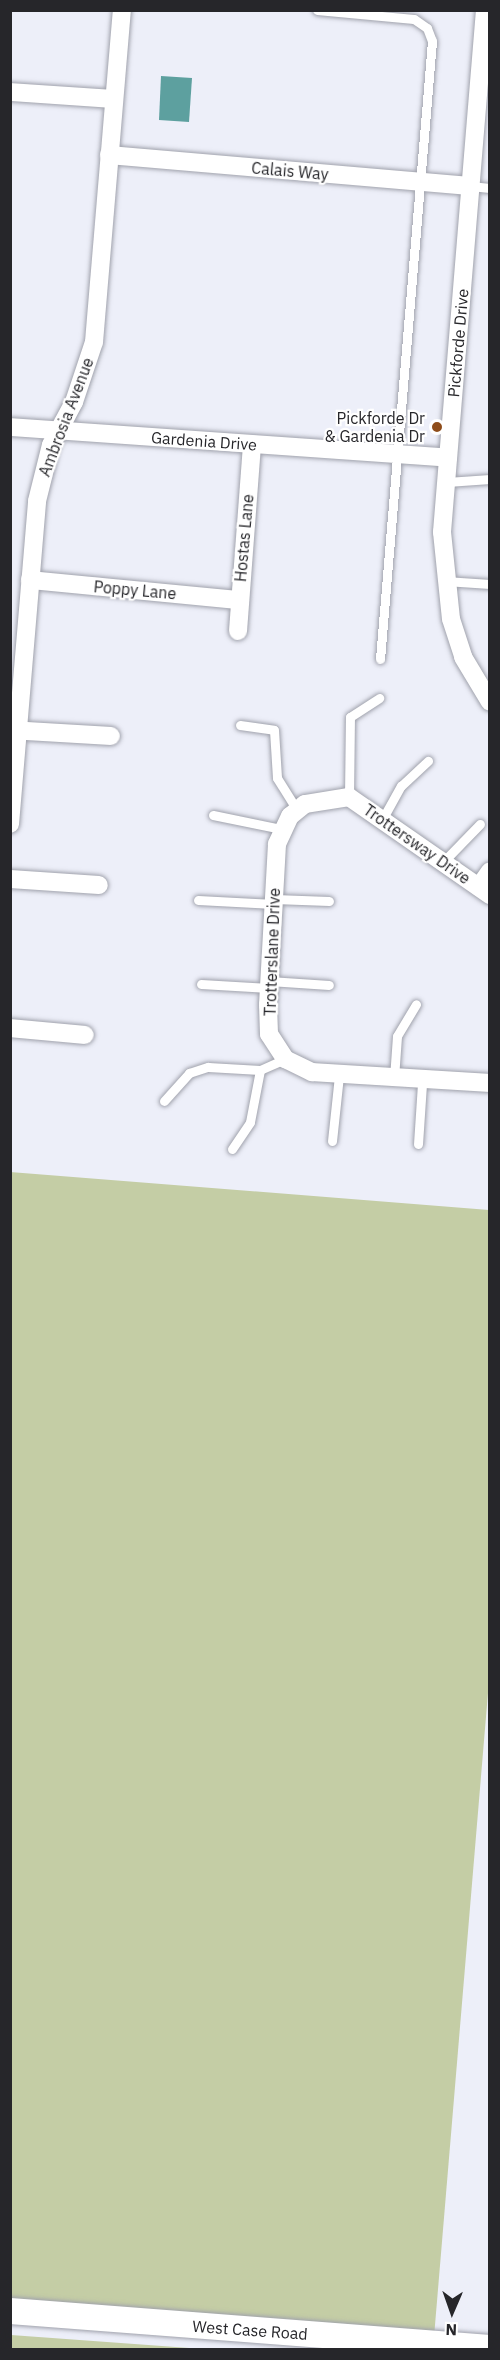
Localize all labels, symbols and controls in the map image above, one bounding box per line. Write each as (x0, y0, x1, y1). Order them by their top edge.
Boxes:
street label: Calais Way (251, 158, 329, 184)
street label: Pickforde Drive (444, 288, 472, 398)
street label: Ambrosia Avenue (34, 355, 98, 479)
place label: Pickforde Dr & Gardenia Dr (325, 408, 425, 446)
marker: Pickforde Dr & Gardenia Dr (430, 420, 444, 434)
street label: Gardenia Drive (150, 428, 258, 454)
street label: Hostas Lane (231, 493, 257, 583)
street label: Poppy Lane (93, 577, 177, 603)
street label: Trottersway Drive (360, 800, 474, 888)
street label: Trotterslane Drive (260, 888, 284, 1016)
north arrow (422, 2282, 482, 2342)
street label: West Case Road (192, 2316, 308, 2344)
text: N (445, 2320, 458, 2340)

